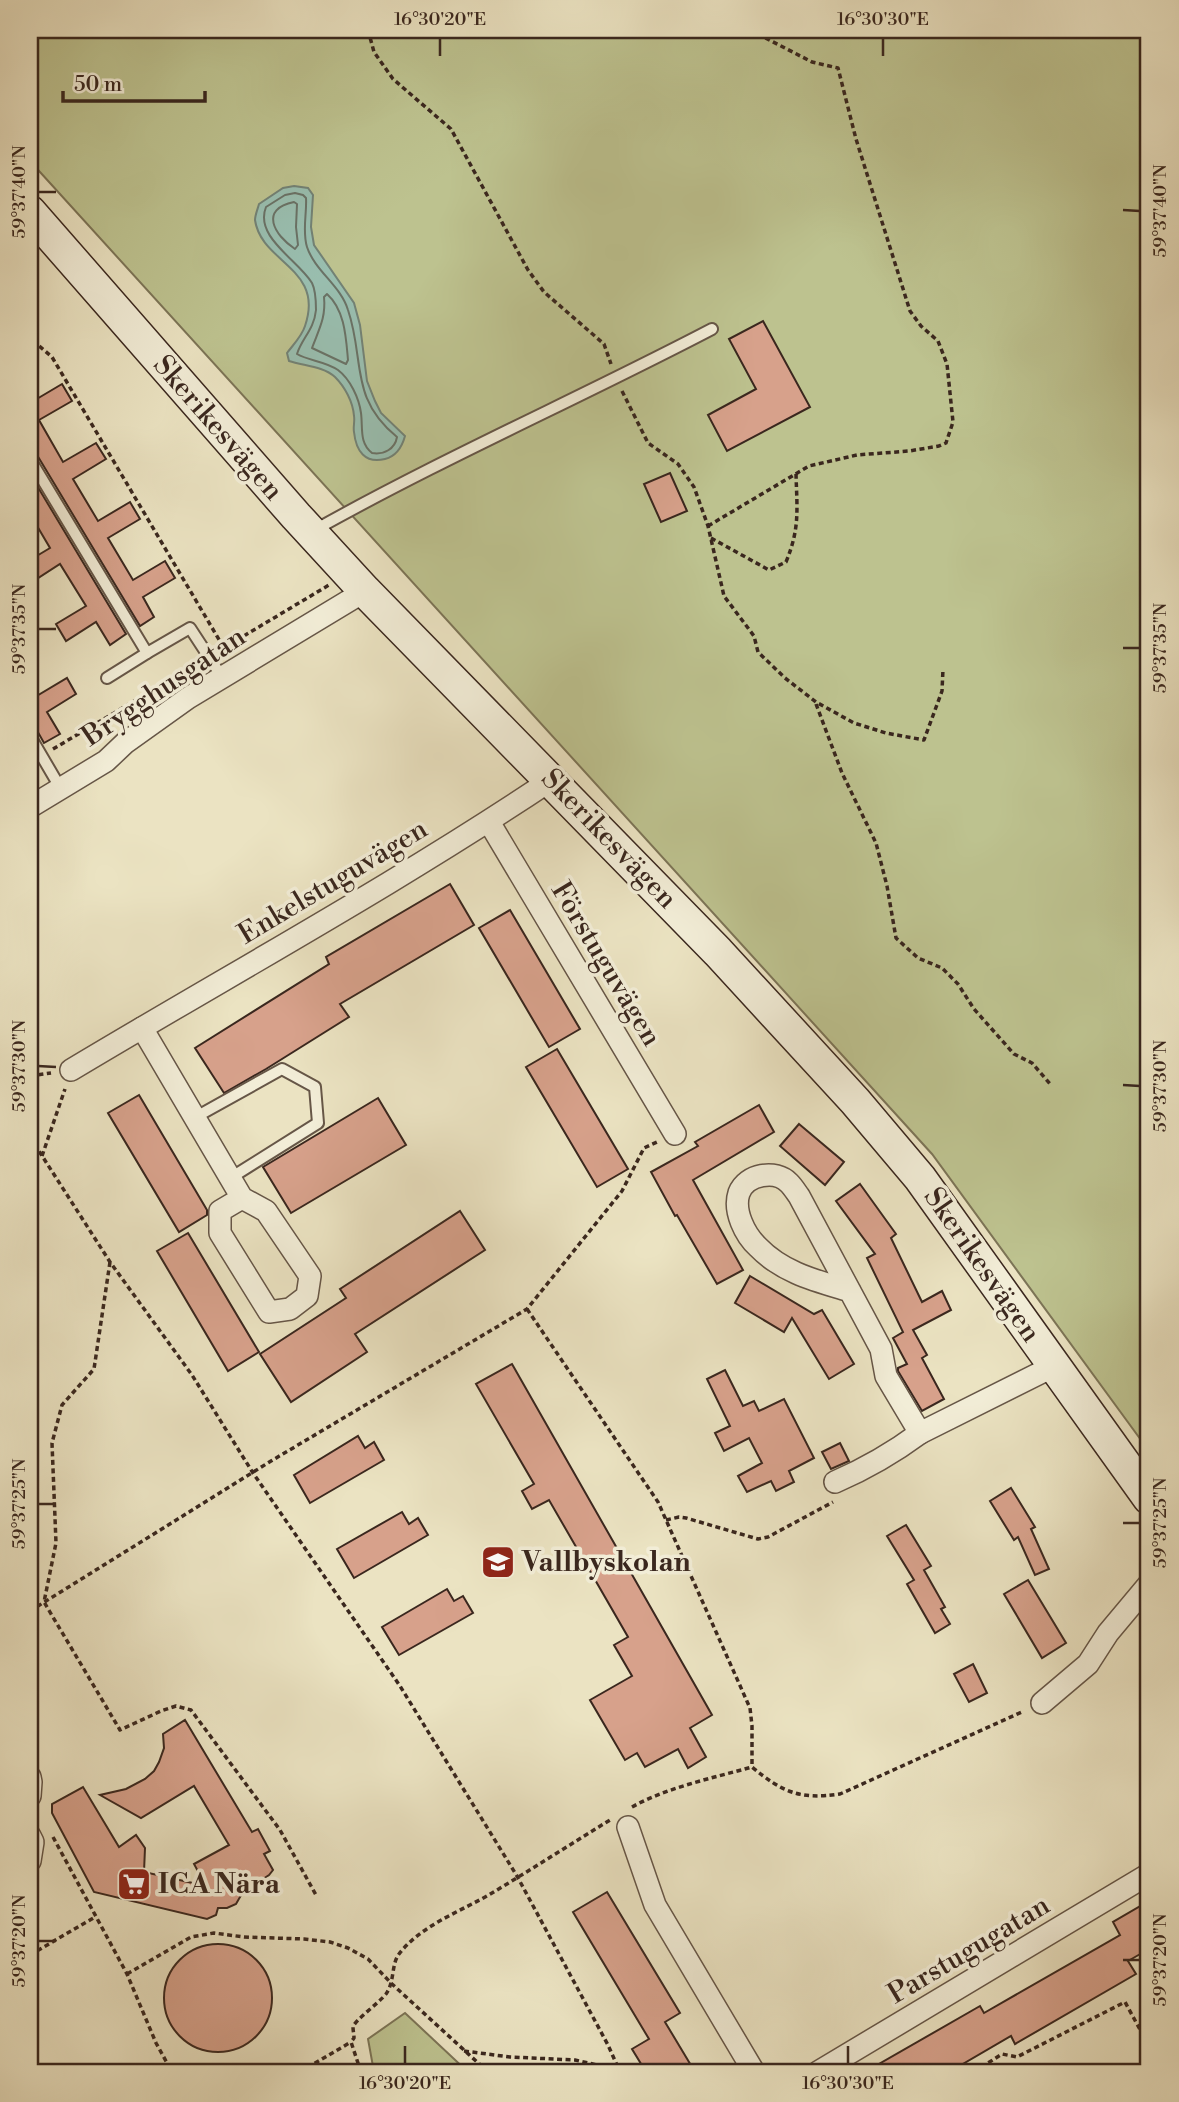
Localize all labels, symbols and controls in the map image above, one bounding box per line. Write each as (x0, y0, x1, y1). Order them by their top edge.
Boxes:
text: 16°30'20"E (394, 8, 486, 31)
text: 16°30'30"E (837, 8, 929, 31)
scale bar (63, 60, 205, 104)
text: 50 m (74, 72, 122, 98)
text: 59°37'40"N (8, 145, 31, 239)
text: 59°37'40"N (1149, 164, 1172, 258)
street label: Skerikesvägen (145, 348, 291, 508)
text: 59°37'35"N (8, 583, 31, 674)
text: 59°37'35"N (1149, 602, 1172, 693)
street label: Brygghusgatan (75, 619, 253, 755)
street label: Skerikesvägen (534, 762, 685, 916)
street label: Enkelstuguvägen (232, 812, 434, 952)
street label: Förstuguvägen (543, 875, 669, 1053)
text: 59°37'30"N (8, 1019, 31, 1112)
text: 59°37'30"N (1149, 1039, 1172, 1132)
street label: Skerikesvägen (916, 1181, 1048, 1349)
text: 59°37'25"N (8, 1458, 31, 1549)
text: 59°37'25"N (1149, 1477, 1172, 1568)
school or university icon: Vallbyskolan (479, 1543, 517, 1581)
place label: Vallbyskolan (521, 1545, 691, 1580)
supermarket icon: ICA Nära (115, 1865, 153, 1903)
place label: ICA Nära (158, 1867, 281, 1902)
street label: Parstugugatan (882, 1888, 1057, 2012)
text: 59°37'20"N (8, 1894, 31, 1987)
text: 59°37'20"N (1149, 1913, 1172, 2006)
text: 16°30'20"E (359, 2072, 451, 2095)
text: 16°30'30"E (802, 2072, 894, 2095)

